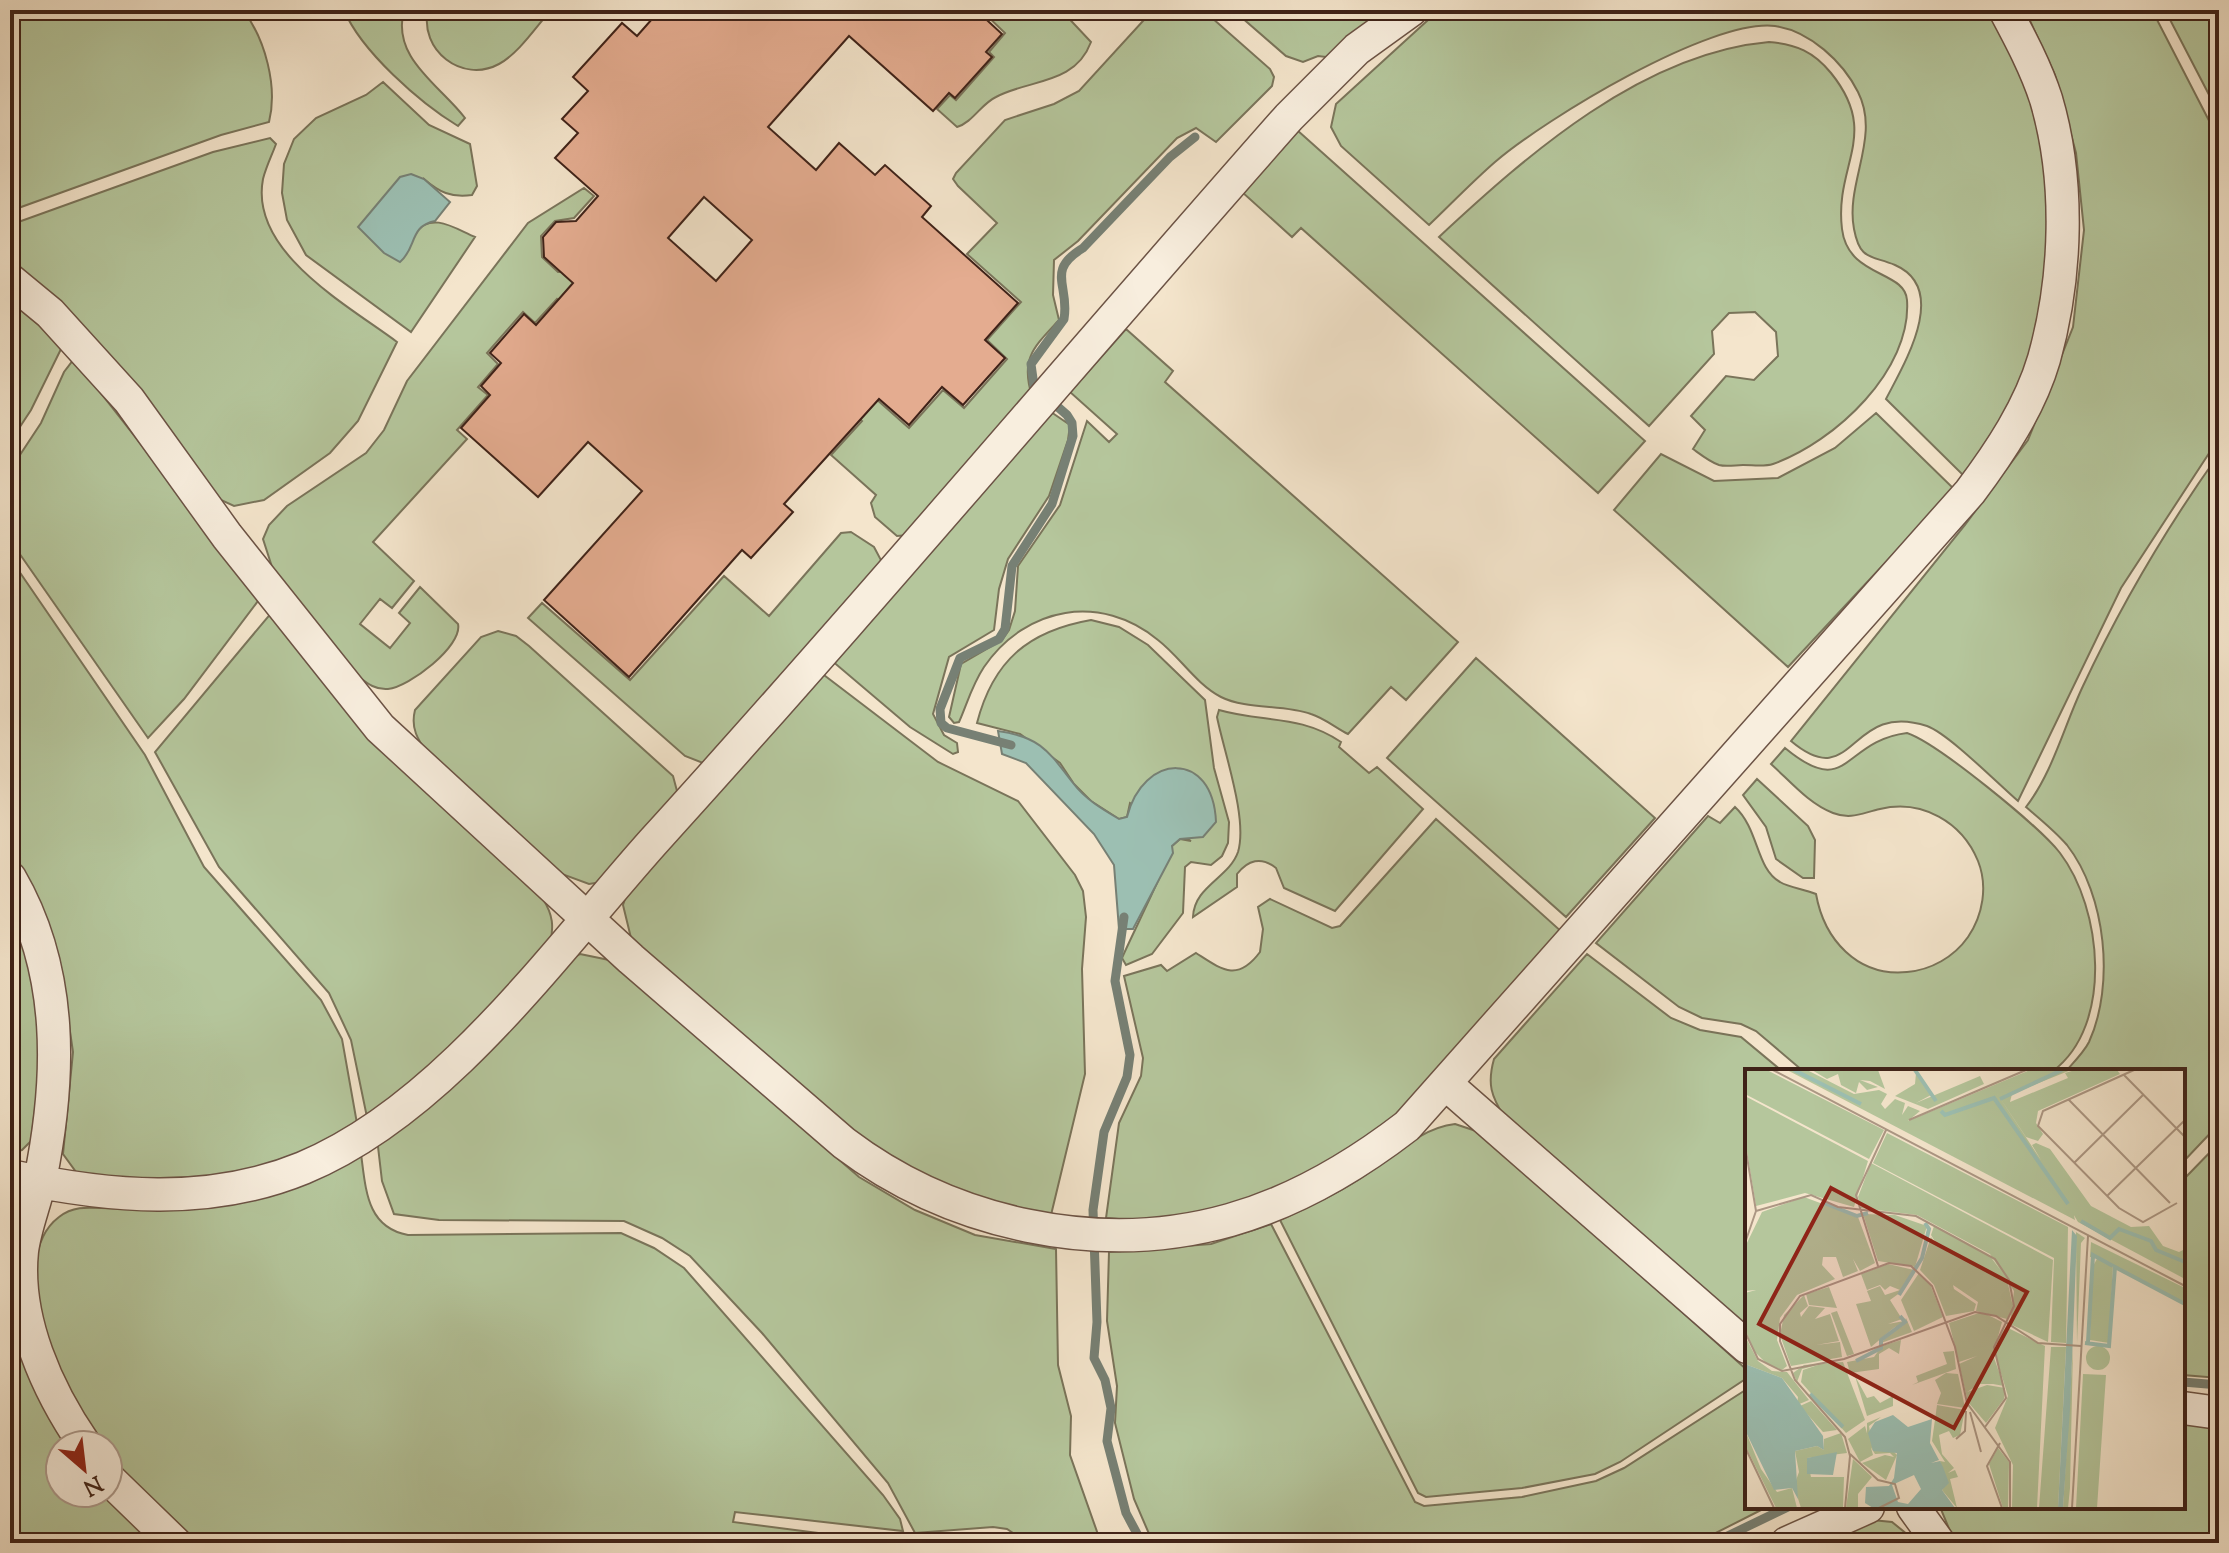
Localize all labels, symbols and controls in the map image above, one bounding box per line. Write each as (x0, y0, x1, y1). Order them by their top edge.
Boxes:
inset map (1745, 1069, 2185, 1509)
north arrow (44, 1429, 124, 1509)
text: N (76, 1466, 107, 1502)

